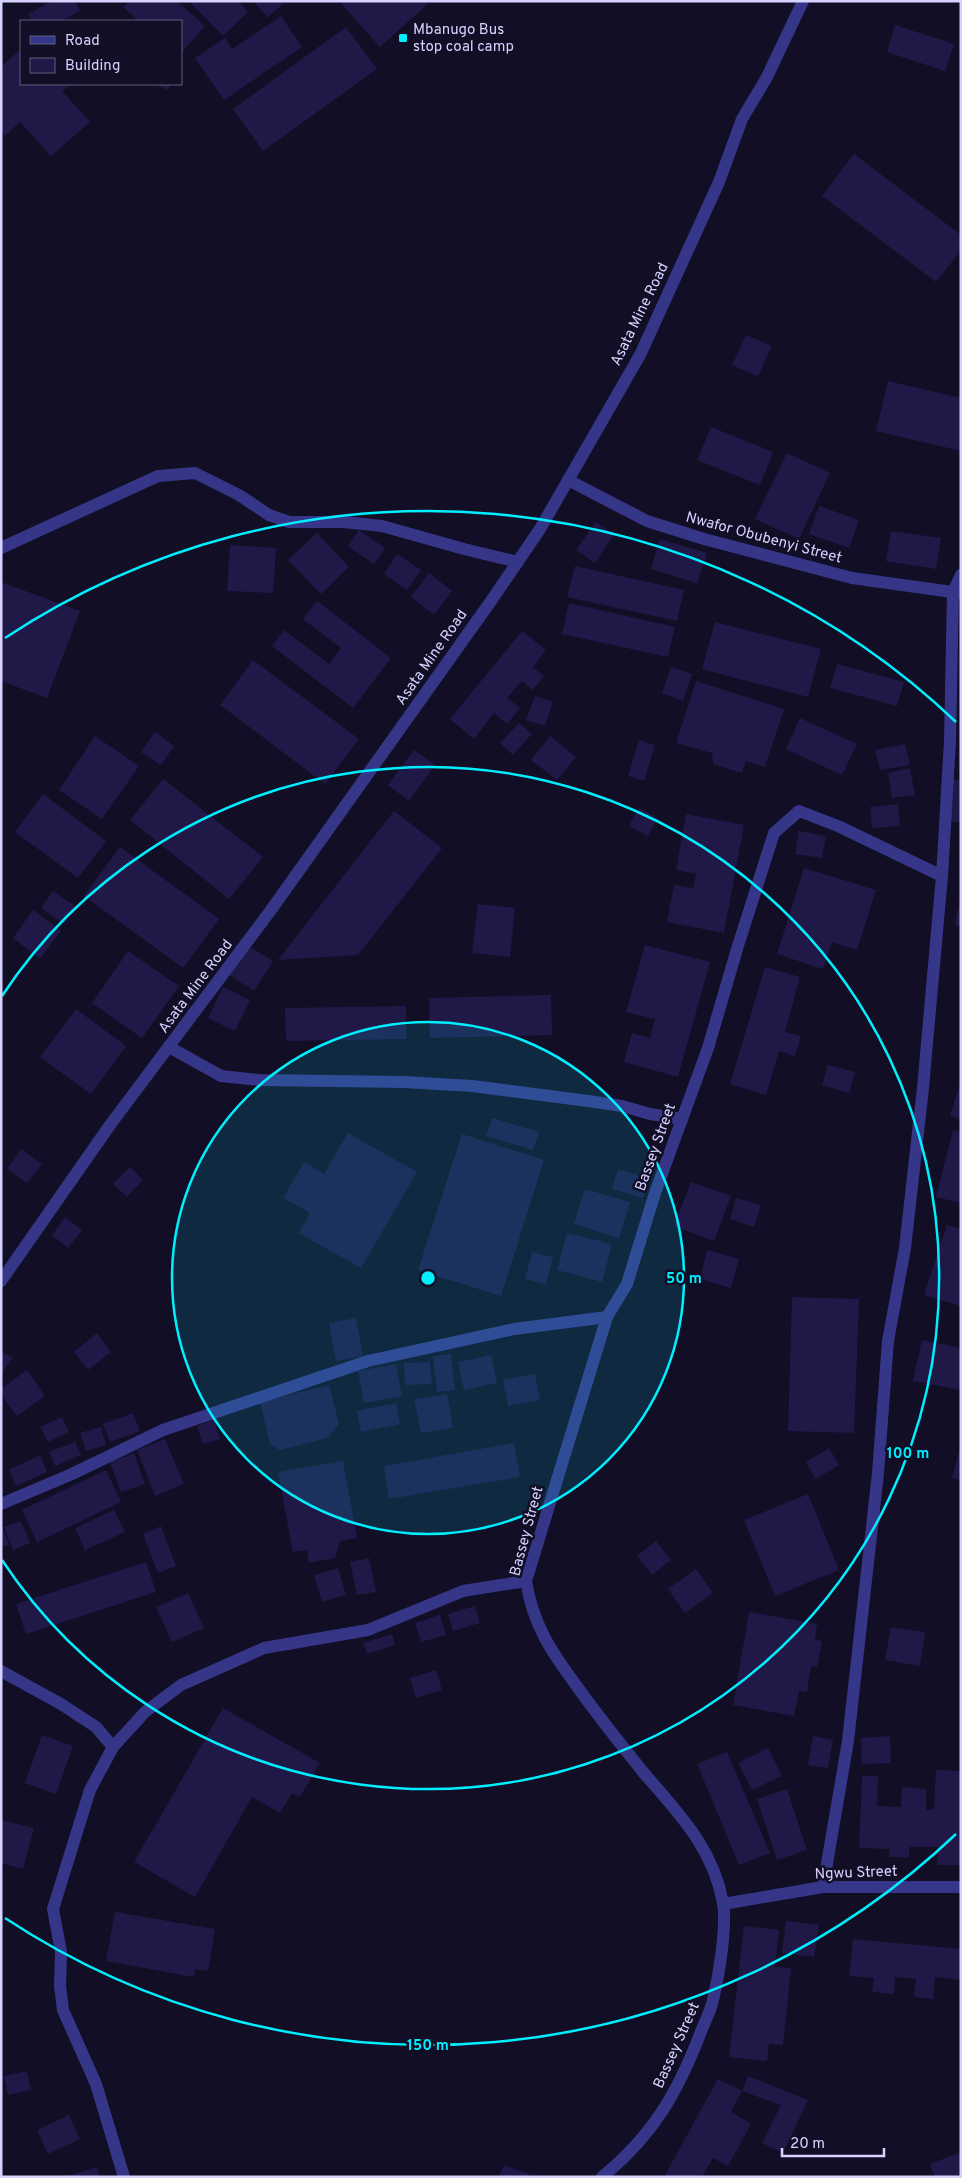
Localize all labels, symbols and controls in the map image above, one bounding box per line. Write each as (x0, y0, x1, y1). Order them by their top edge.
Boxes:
legend (20, 20, 182, 85)
place label: Mbanugo Bus stop coal camp (413, 21, 514, 57)
text: Road (65, 32, 100, 51)
marker: Mbanugo Bus stop coal camp (397, 32, 409, 44)
text: Building (65, 57, 120, 76)
street label: Asata Mine Road (607, 260, 674, 369)
street label: Nwafor Obubenyi Street (683, 508, 844, 568)
street label: Asata Mine Road (392, 606, 472, 709)
street label: Asata Mine Road (155, 936, 238, 1038)
street label: Bassey Street (632, 1101, 681, 1194)
centre of rings (419, 1269, 437, 1287)
text: 50 m (666, 1270, 702, 1289)
text: 100 m (887, 1445, 929, 1464)
street label: Bassey Street (506, 1484, 549, 1578)
street label: Ngwu Street (814, 1863, 898, 1884)
street label: Bassey Street (650, 2000, 705, 2092)
text: 150 m (407, 2037, 449, 2056)
scale bar (782, 2126, 884, 2158)
text: 20 m (790, 2135, 825, 2154)

